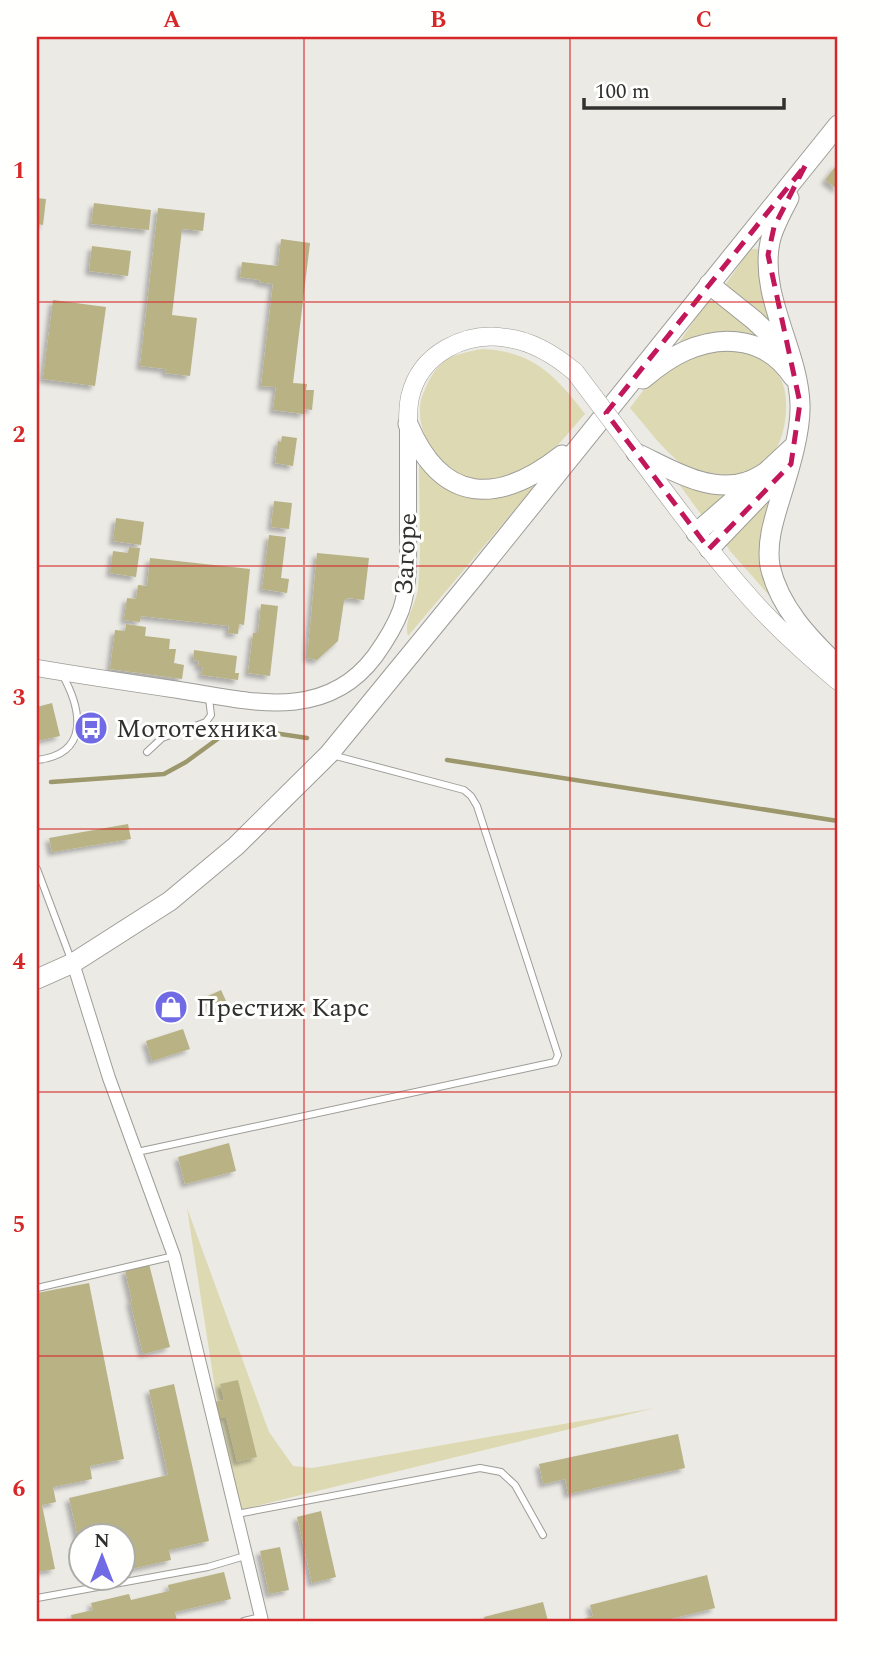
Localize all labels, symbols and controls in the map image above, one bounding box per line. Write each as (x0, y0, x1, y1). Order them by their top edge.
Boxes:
text: A (163, 3, 181, 38)
text: B (430, 3, 446, 38)
text: C (696, 3, 712, 38)
scale bar (584, 66, 784, 110)
text: 100 m (595, 76, 650, 108)
text: 1 (13, 154, 25, 189)
text: 2 (13, 418, 26, 453)
street label: Загоре (384, 512, 428, 597)
text: 3 (13, 681, 26, 716)
bus stop icon: Мототехника (72, 709, 110, 747)
place label: Мототехника (116, 709, 278, 749)
text: 4 (13, 945, 26, 980)
shop icon: Престиж Карс (152, 988, 190, 1026)
place label: Престиж Карс (196, 988, 370, 1028)
text: 5 (13, 1208, 25, 1243)
text: 6 (13, 1472, 26, 1507)
north arrow (66, 1522, 136, 1592)
text: N (94, 1527, 110, 1556)

